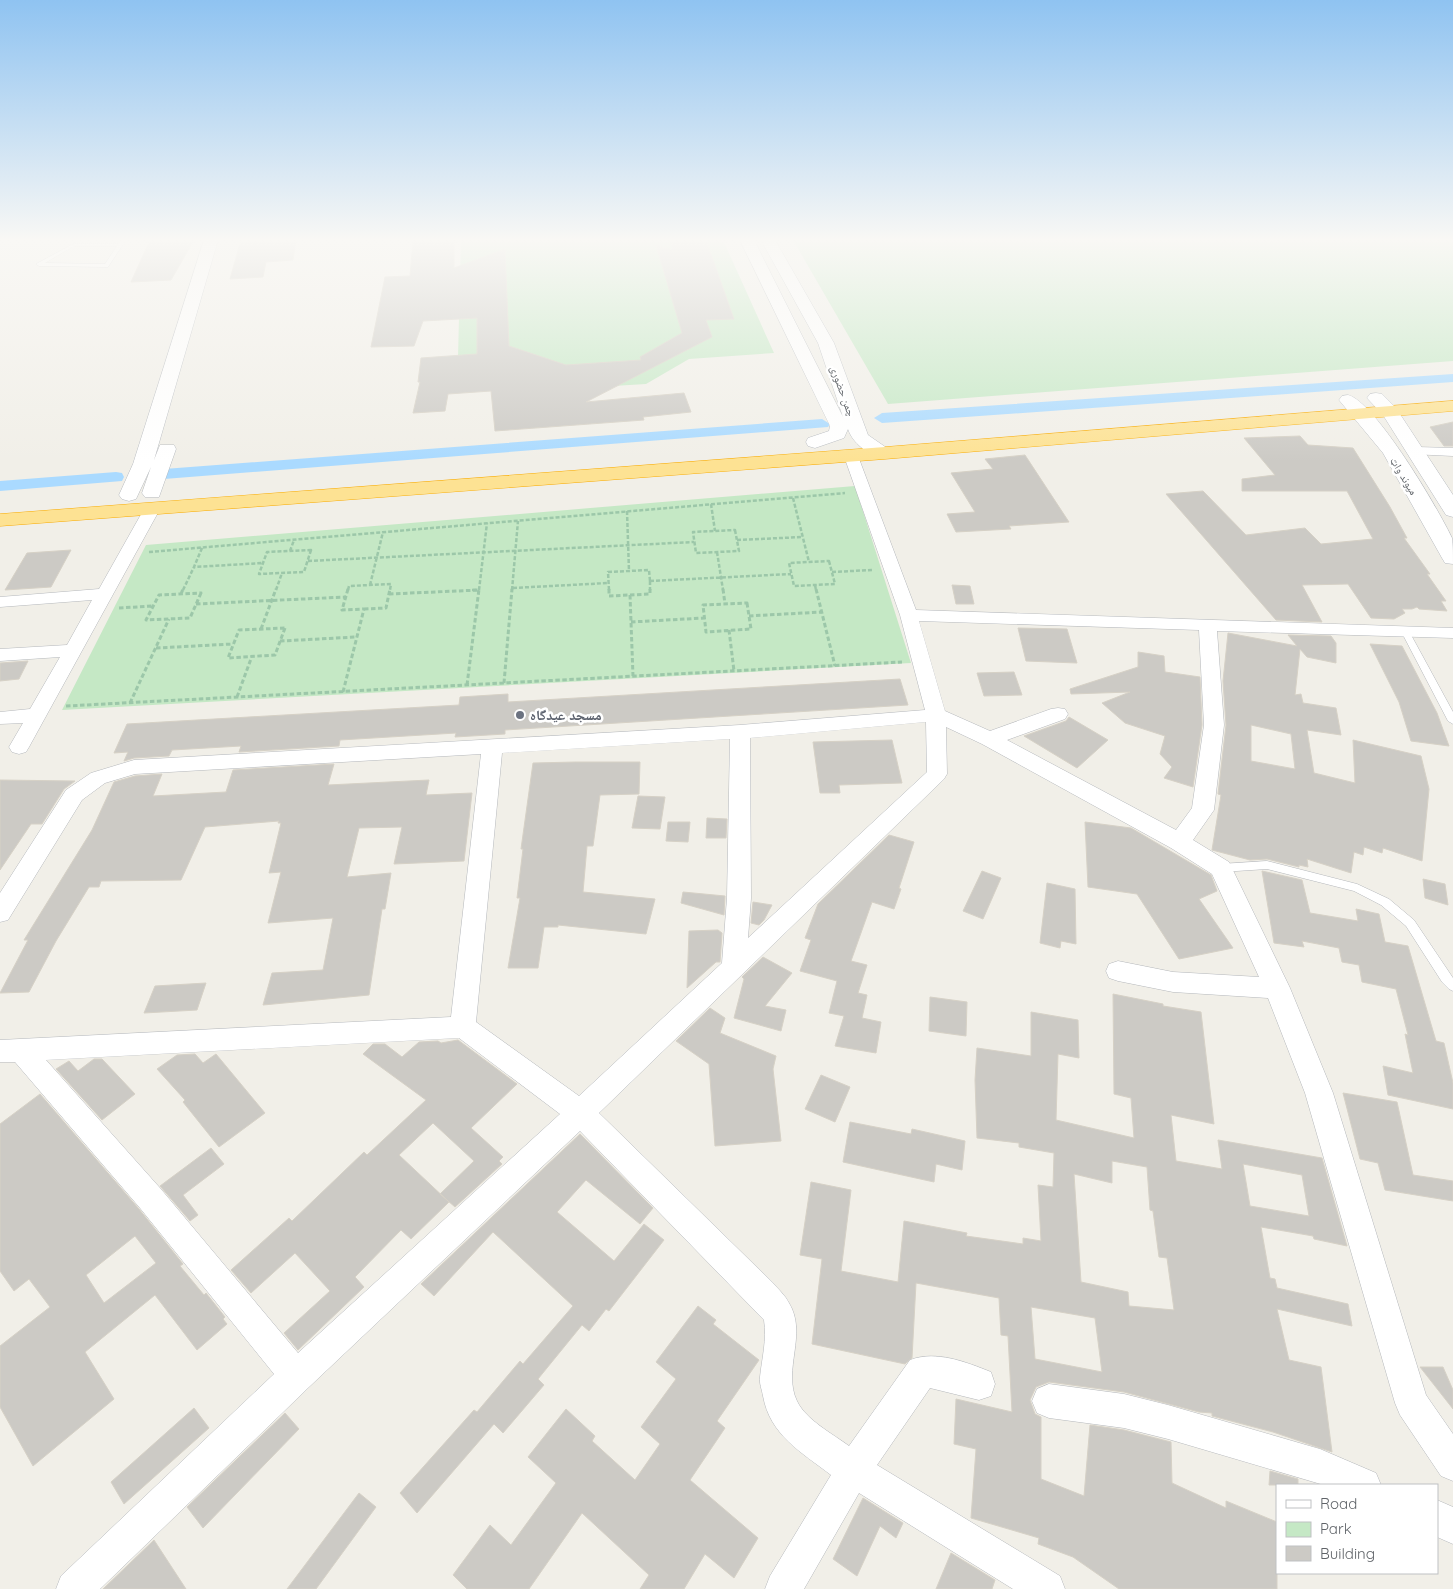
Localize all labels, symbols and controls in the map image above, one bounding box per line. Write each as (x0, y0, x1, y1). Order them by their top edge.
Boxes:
street label: چمن حضوری (827, 364, 859, 418)
street label: میوند واټ (1387, 455, 1421, 497)
place label: مسجد عیدگاه (530, 706, 602, 724)
marker: مسجد عیدگاه (514, 709, 526, 721)
legend (1276, 1484, 1438, 1574)
text: Road (1320, 1494, 1357, 1513)
text: Park (1320, 1519, 1352, 1538)
text: Building (1320, 1544, 1375, 1563)

